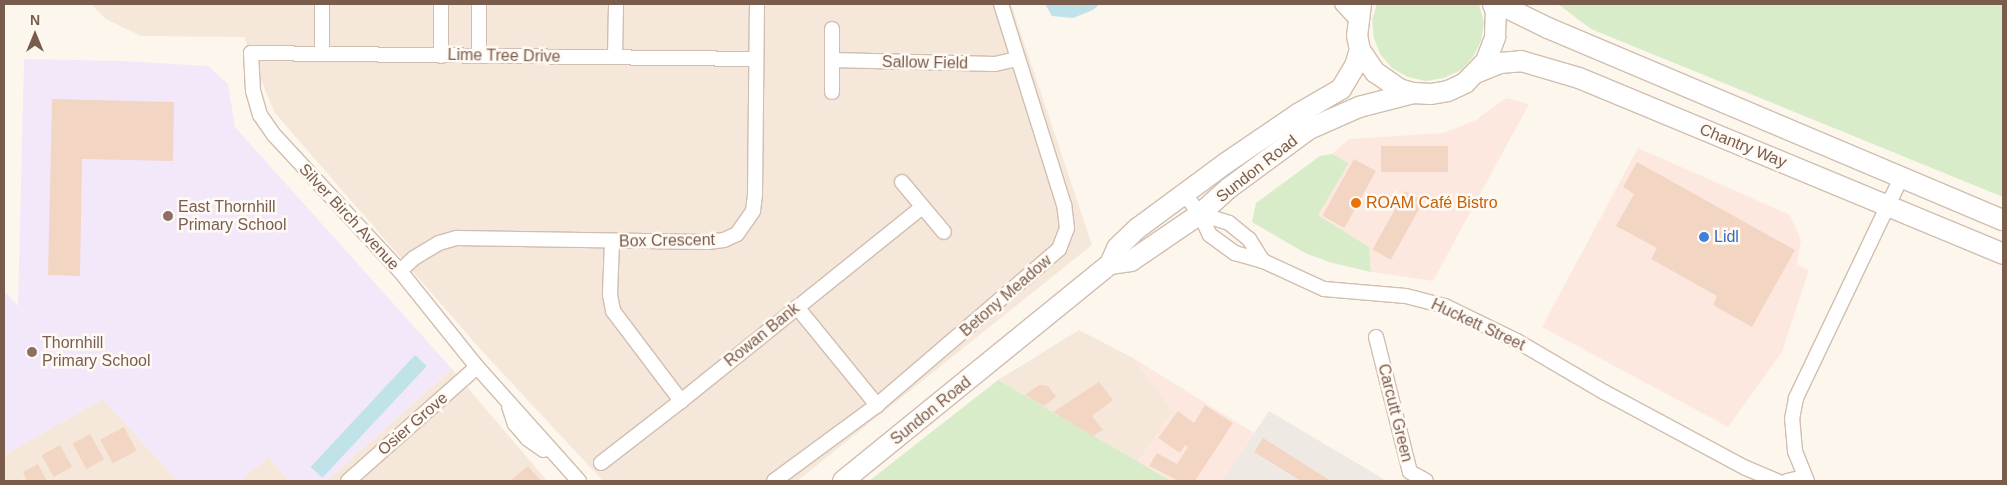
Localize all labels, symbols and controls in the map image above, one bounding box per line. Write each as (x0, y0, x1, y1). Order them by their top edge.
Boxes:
north arrow (10, 10, 60, 60)
text: N (30, 12, 40, 28)
street label: Lime Tree Drive (447, 45, 561, 67)
street label: Sallow Field (882, 53, 968, 73)
street label: Chantry Way (1697, 120, 1789, 172)
street label: Sundon Road (1213, 131, 1301, 207)
street label: Silver Birch Avenue (294, 160, 404, 274)
place label: ROAM Café Bistro (1366, 193, 1498, 213)
place label: East Thornhill Primary School (178, 197, 286, 235)
marker: ROAM Café Bistro (1350, 197, 1362, 209)
marker: East Thornhill Primary School (162, 210, 174, 222)
place label: Lidl (1714, 227, 1739, 247)
street label: Box Crescent (619, 231, 715, 251)
marker: Lidl (1698, 231, 1710, 243)
street label: Betony Meadow (956, 251, 1056, 341)
street label: Huckett Street (1428, 295, 1528, 355)
street label: Rowan Bank (721, 299, 803, 371)
place label: Thornhill Primary School (42, 333, 150, 371)
marker: Thornhill Primary School (26, 346, 38, 358)
street label: Carcutt Green (1374, 362, 1416, 464)
street label: Sundon Road (887, 373, 975, 449)
street label: Osier Grove (374, 388, 452, 460)

